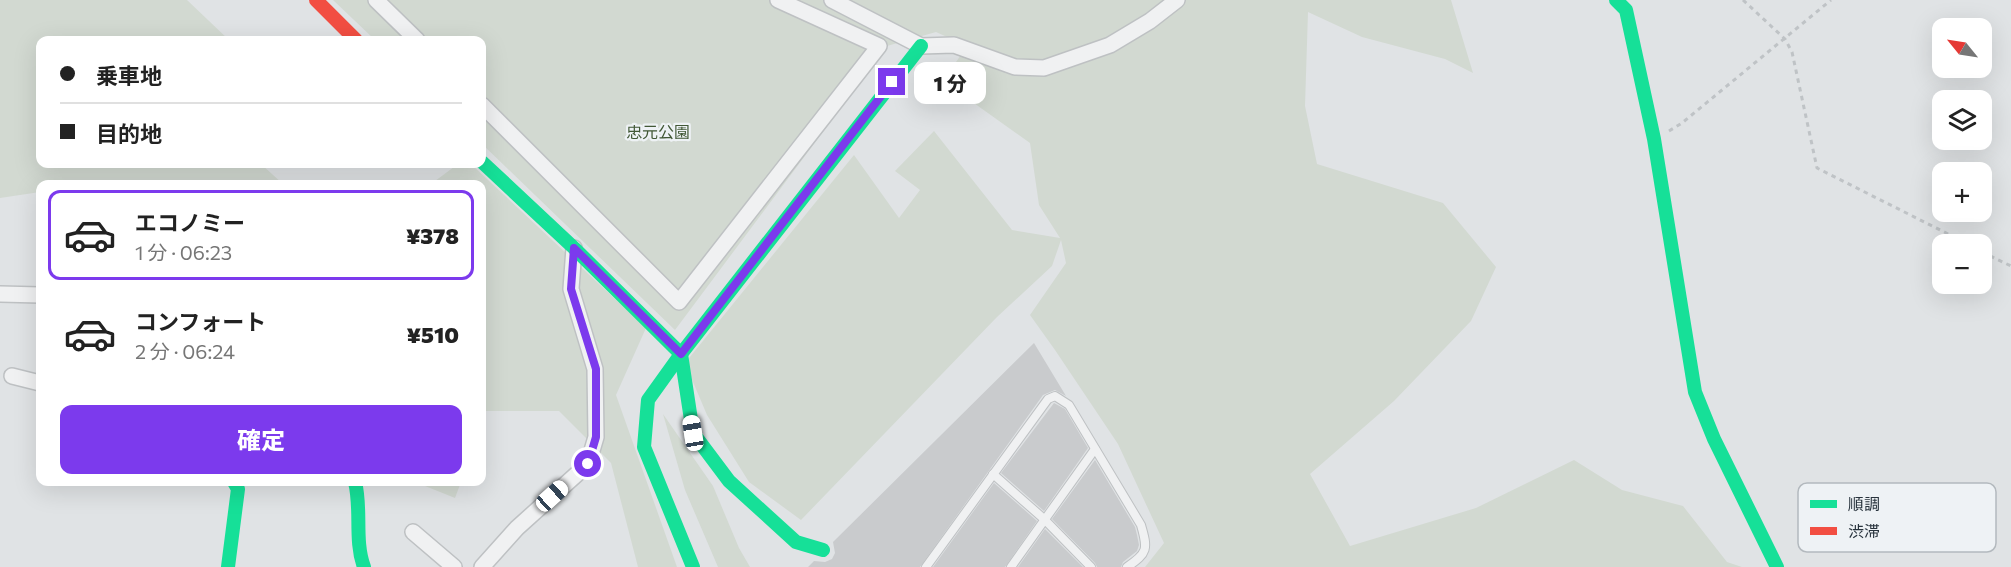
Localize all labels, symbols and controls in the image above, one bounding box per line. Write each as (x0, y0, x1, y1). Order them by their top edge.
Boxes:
north arrow (1932, 18, 1992, 78)
map controls (1932, 18, 1992, 294)
callout: 1 分 (913, 61, 985, 103)
text: 乗車地 (96, 62, 162, 89)
route end (878, 68, 905, 95)
text: 1 分 (933, 71, 967, 95)
button: layers (1932, 90, 1992, 150)
text: 目的地 (96, 120, 162, 147)
park label: 忠元公園 (626, 122, 690, 141)
button: + (1932, 162, 1992, 222)
icon: car (63, 208, 117, 262)
text: エコノミー (135, 209, 245, 236)
text: ¥378 (406, 222, 459, 249)
button: − (1932, 234, 1992, 294)
text: 1 分 · 06:23 (135, 240, 232, 264)
icon: car (63, 307, 117, 361)
text: コンフォート (135, 308, 266, 335)
text: ¥510 (406, 321, 459, 348)
text: 2 分 · 06:24 (135, 339, 235, 363)
button: 確定 (60, 405, 462, 474)
car (681, 414, 705, 452)
route start (574, 450, 601, 477)
car (533, 477, 571, 515)
legend (1798, 483, 1996, 552)
text: 順調 (1848, 494, 1880, 513)
text: 渋滞 (1848, 521, 1880, 540)

